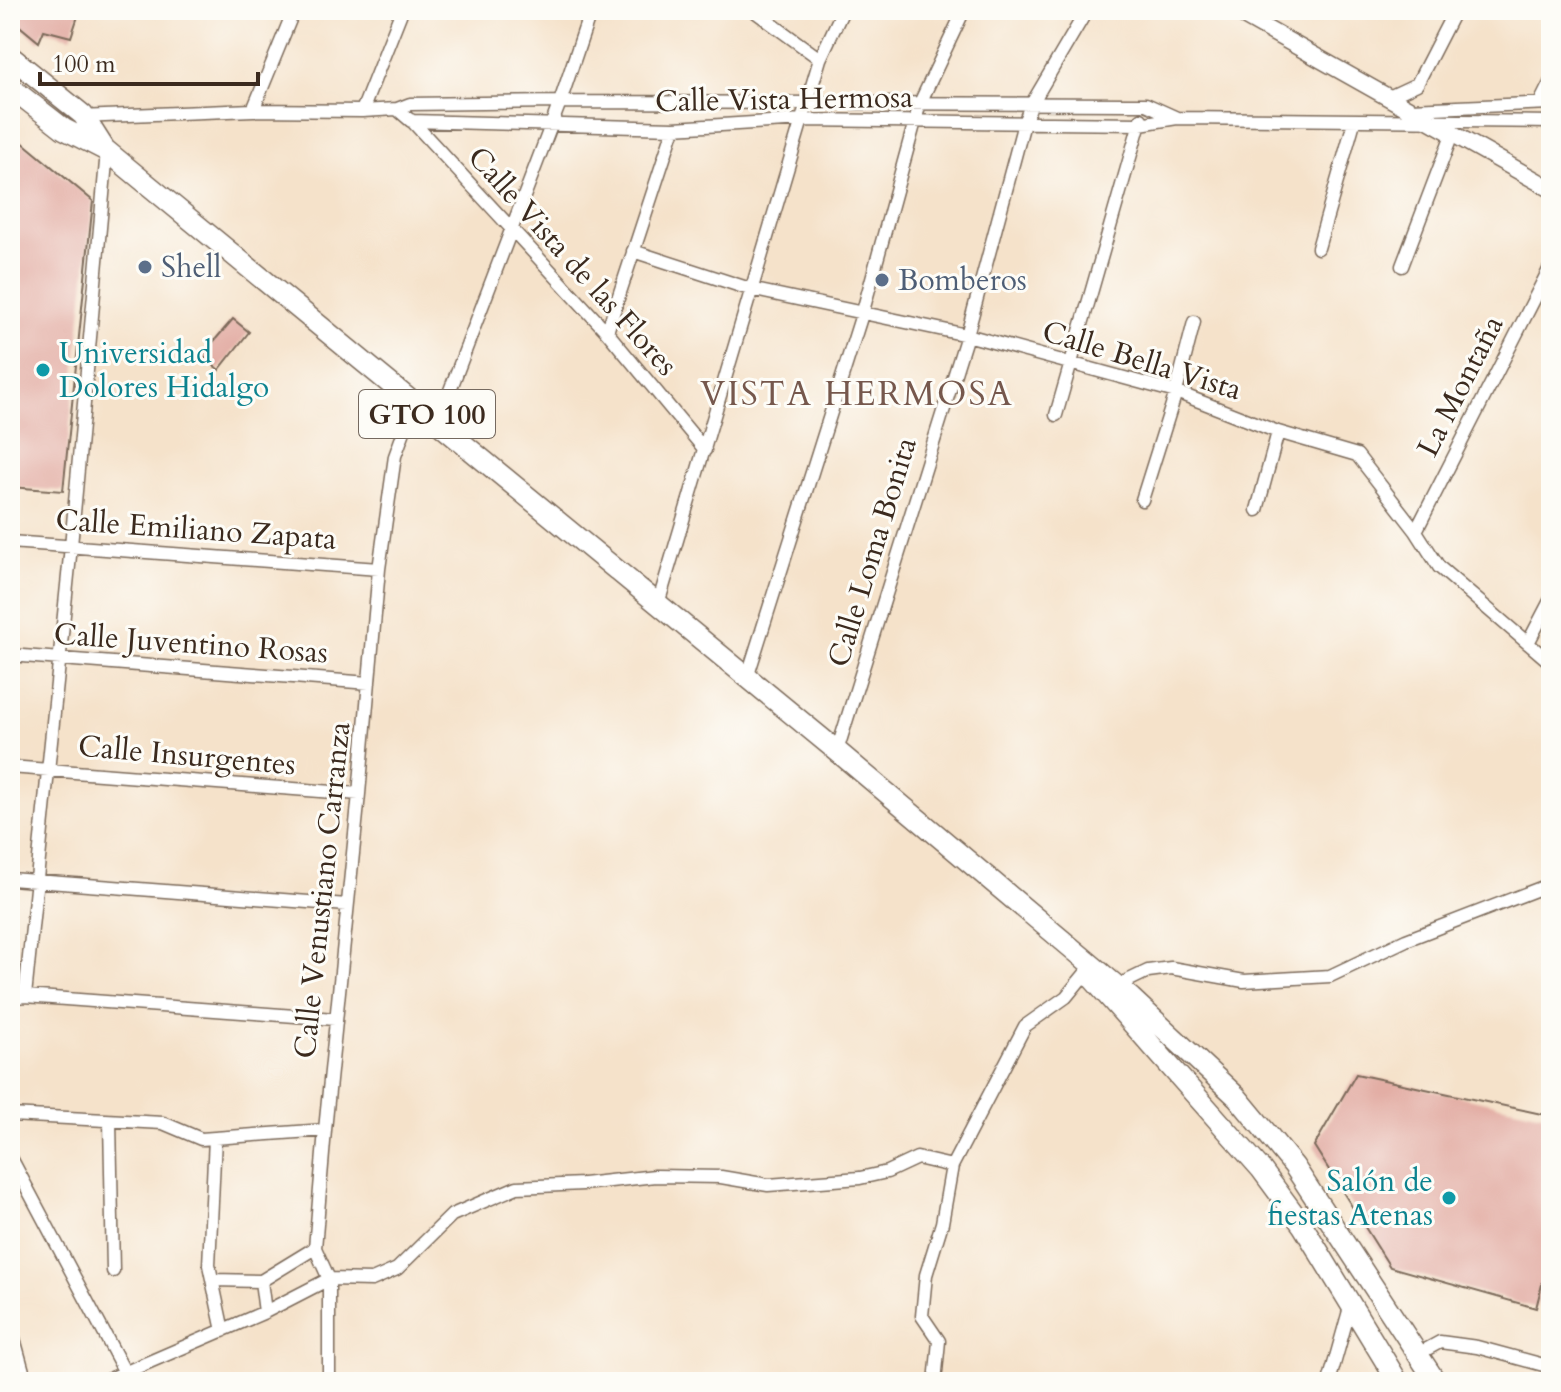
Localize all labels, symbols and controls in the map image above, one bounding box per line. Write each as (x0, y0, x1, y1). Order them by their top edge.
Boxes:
scale bar (40, 36, 258, 86)
text: 100 m (52, 48, 116, 81)
street label: Calle Vista Hermosa (655, 77, 913, 122)
street label: Calle Vista de las Flores (458, 138, 687, 385)
place label: Shell (161, 247, 222, 288)
marker: Shell (136, 258, 154, 276)
place label: Bomberos (898, 260, 1027, 301)
marker: Bomberos (873, 271, 891, 289)
street label: La Montaña (1407, 309, 1513, 464)
street label: Calle Bella Vista (1037, 311, 1246, 410)
place label: Universidad Dolores Hidalgo (59, 333, 269, 408)
marker: Universidad Dolores Hidalgo (34, 361, 52, 379)
district label: VISTA HERMOSA (700, 371, 1014, 417)
road number: GTO 100 (359, 390, 495, 438)
street label: Calle Loma Bonita (818, 432, 927, 672)
street label: Calle Emiliano Zapata (54, 499, 338, 560)
street label: Calle Juventino Rosas (53, 613, 329, 674)
street label: Calle Venustiano Carranza (284, 720, 361, 1060)
street label: Calle Insurgentes (76, 726, 297, 785)
place label: Salón de fiestas Atenas (1267, 1161, 1433, 1236)
marker: Salón de fiestas Atenas (1440, 1189, 1458, 1207)

